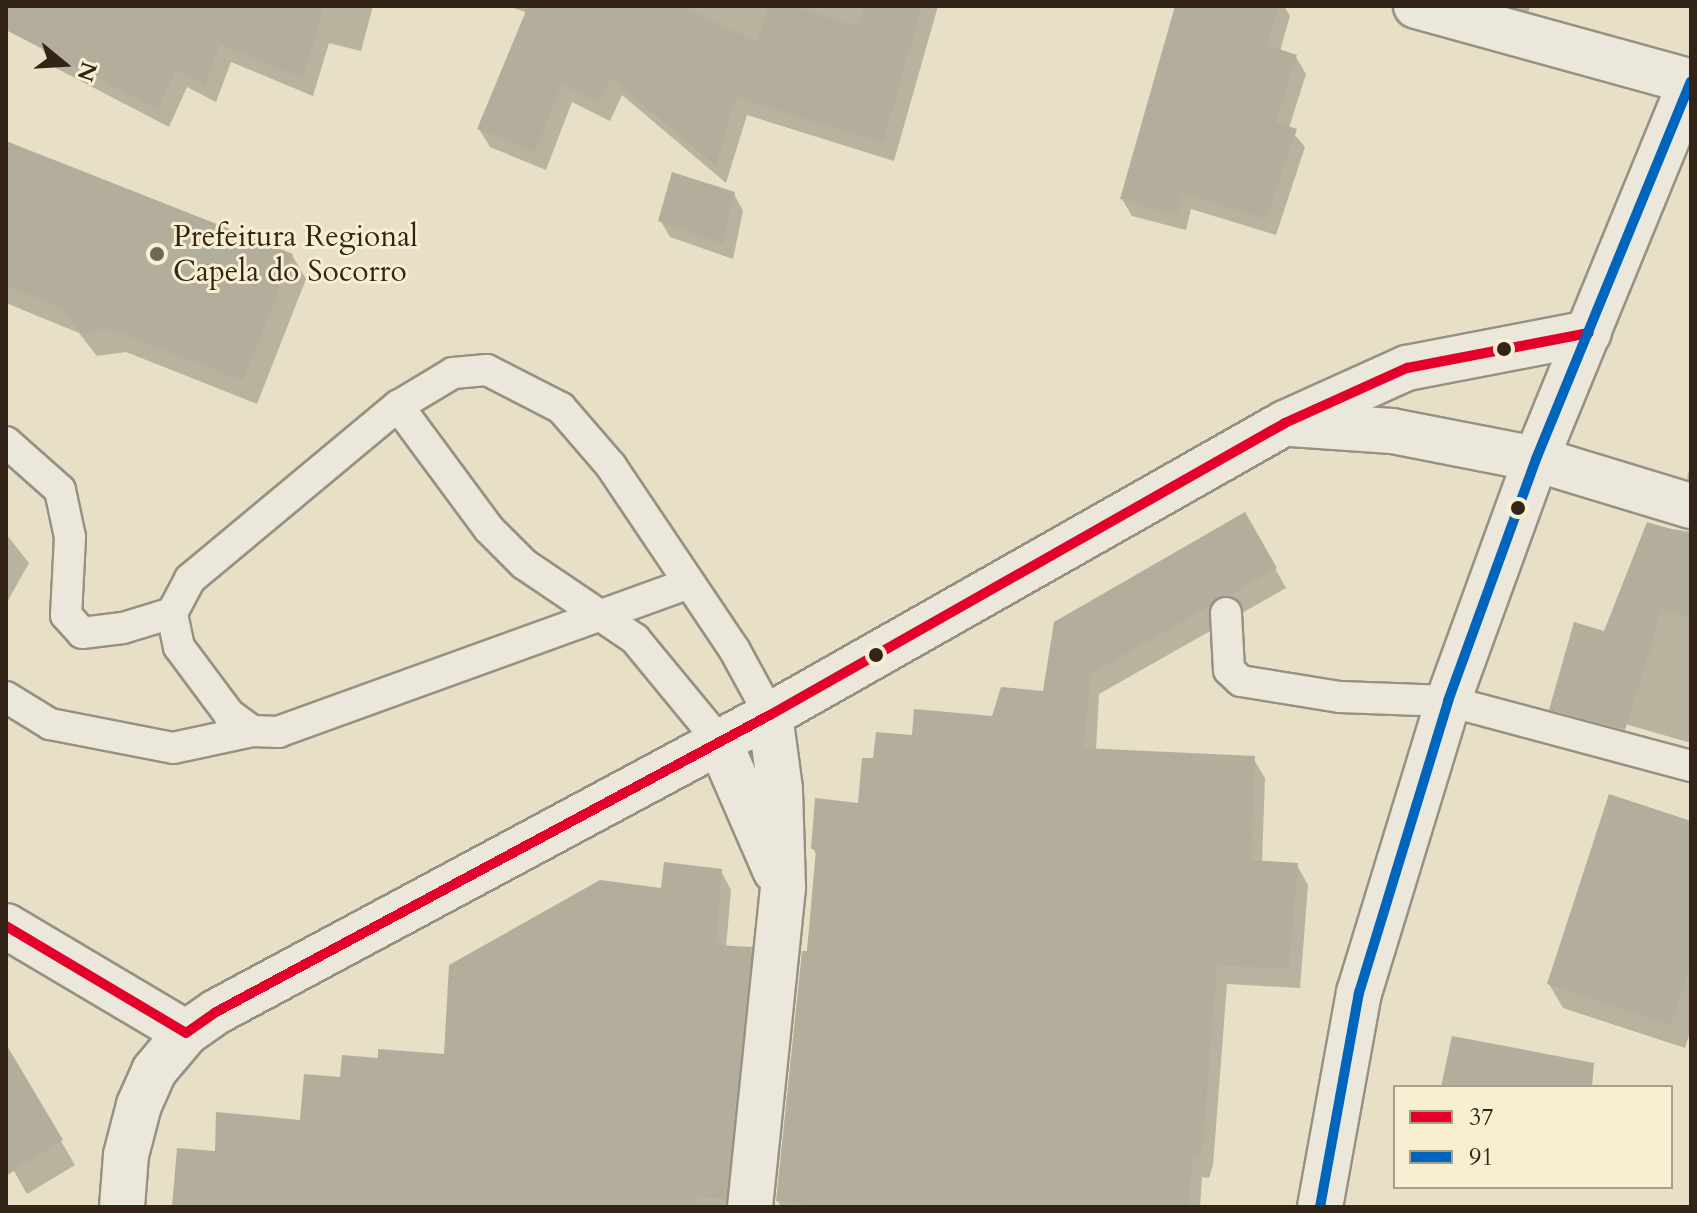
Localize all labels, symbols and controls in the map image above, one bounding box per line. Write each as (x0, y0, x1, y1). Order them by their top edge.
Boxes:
north arrow (24, 24, 104, 104)
text: N (70, 58, 104, 85)
place label: Prefeitura Regional Capela do Socorro (173, 219, 418, 290)
marker: Prefeitura Regional Capela do Socorro (148, 245, 166, 263)
unlabelled marker (1496, 341, 1512, 357)
unlabelled marker (1510, 500, 1526, 516)
unlabelled marker (868, 647, 884, 663)
legend (1393, 1085, 1673, 1189)
text: 37 (1469, 1101, 1494, 1134)
text: 91 (1469, 1141, 1494, 1174)

